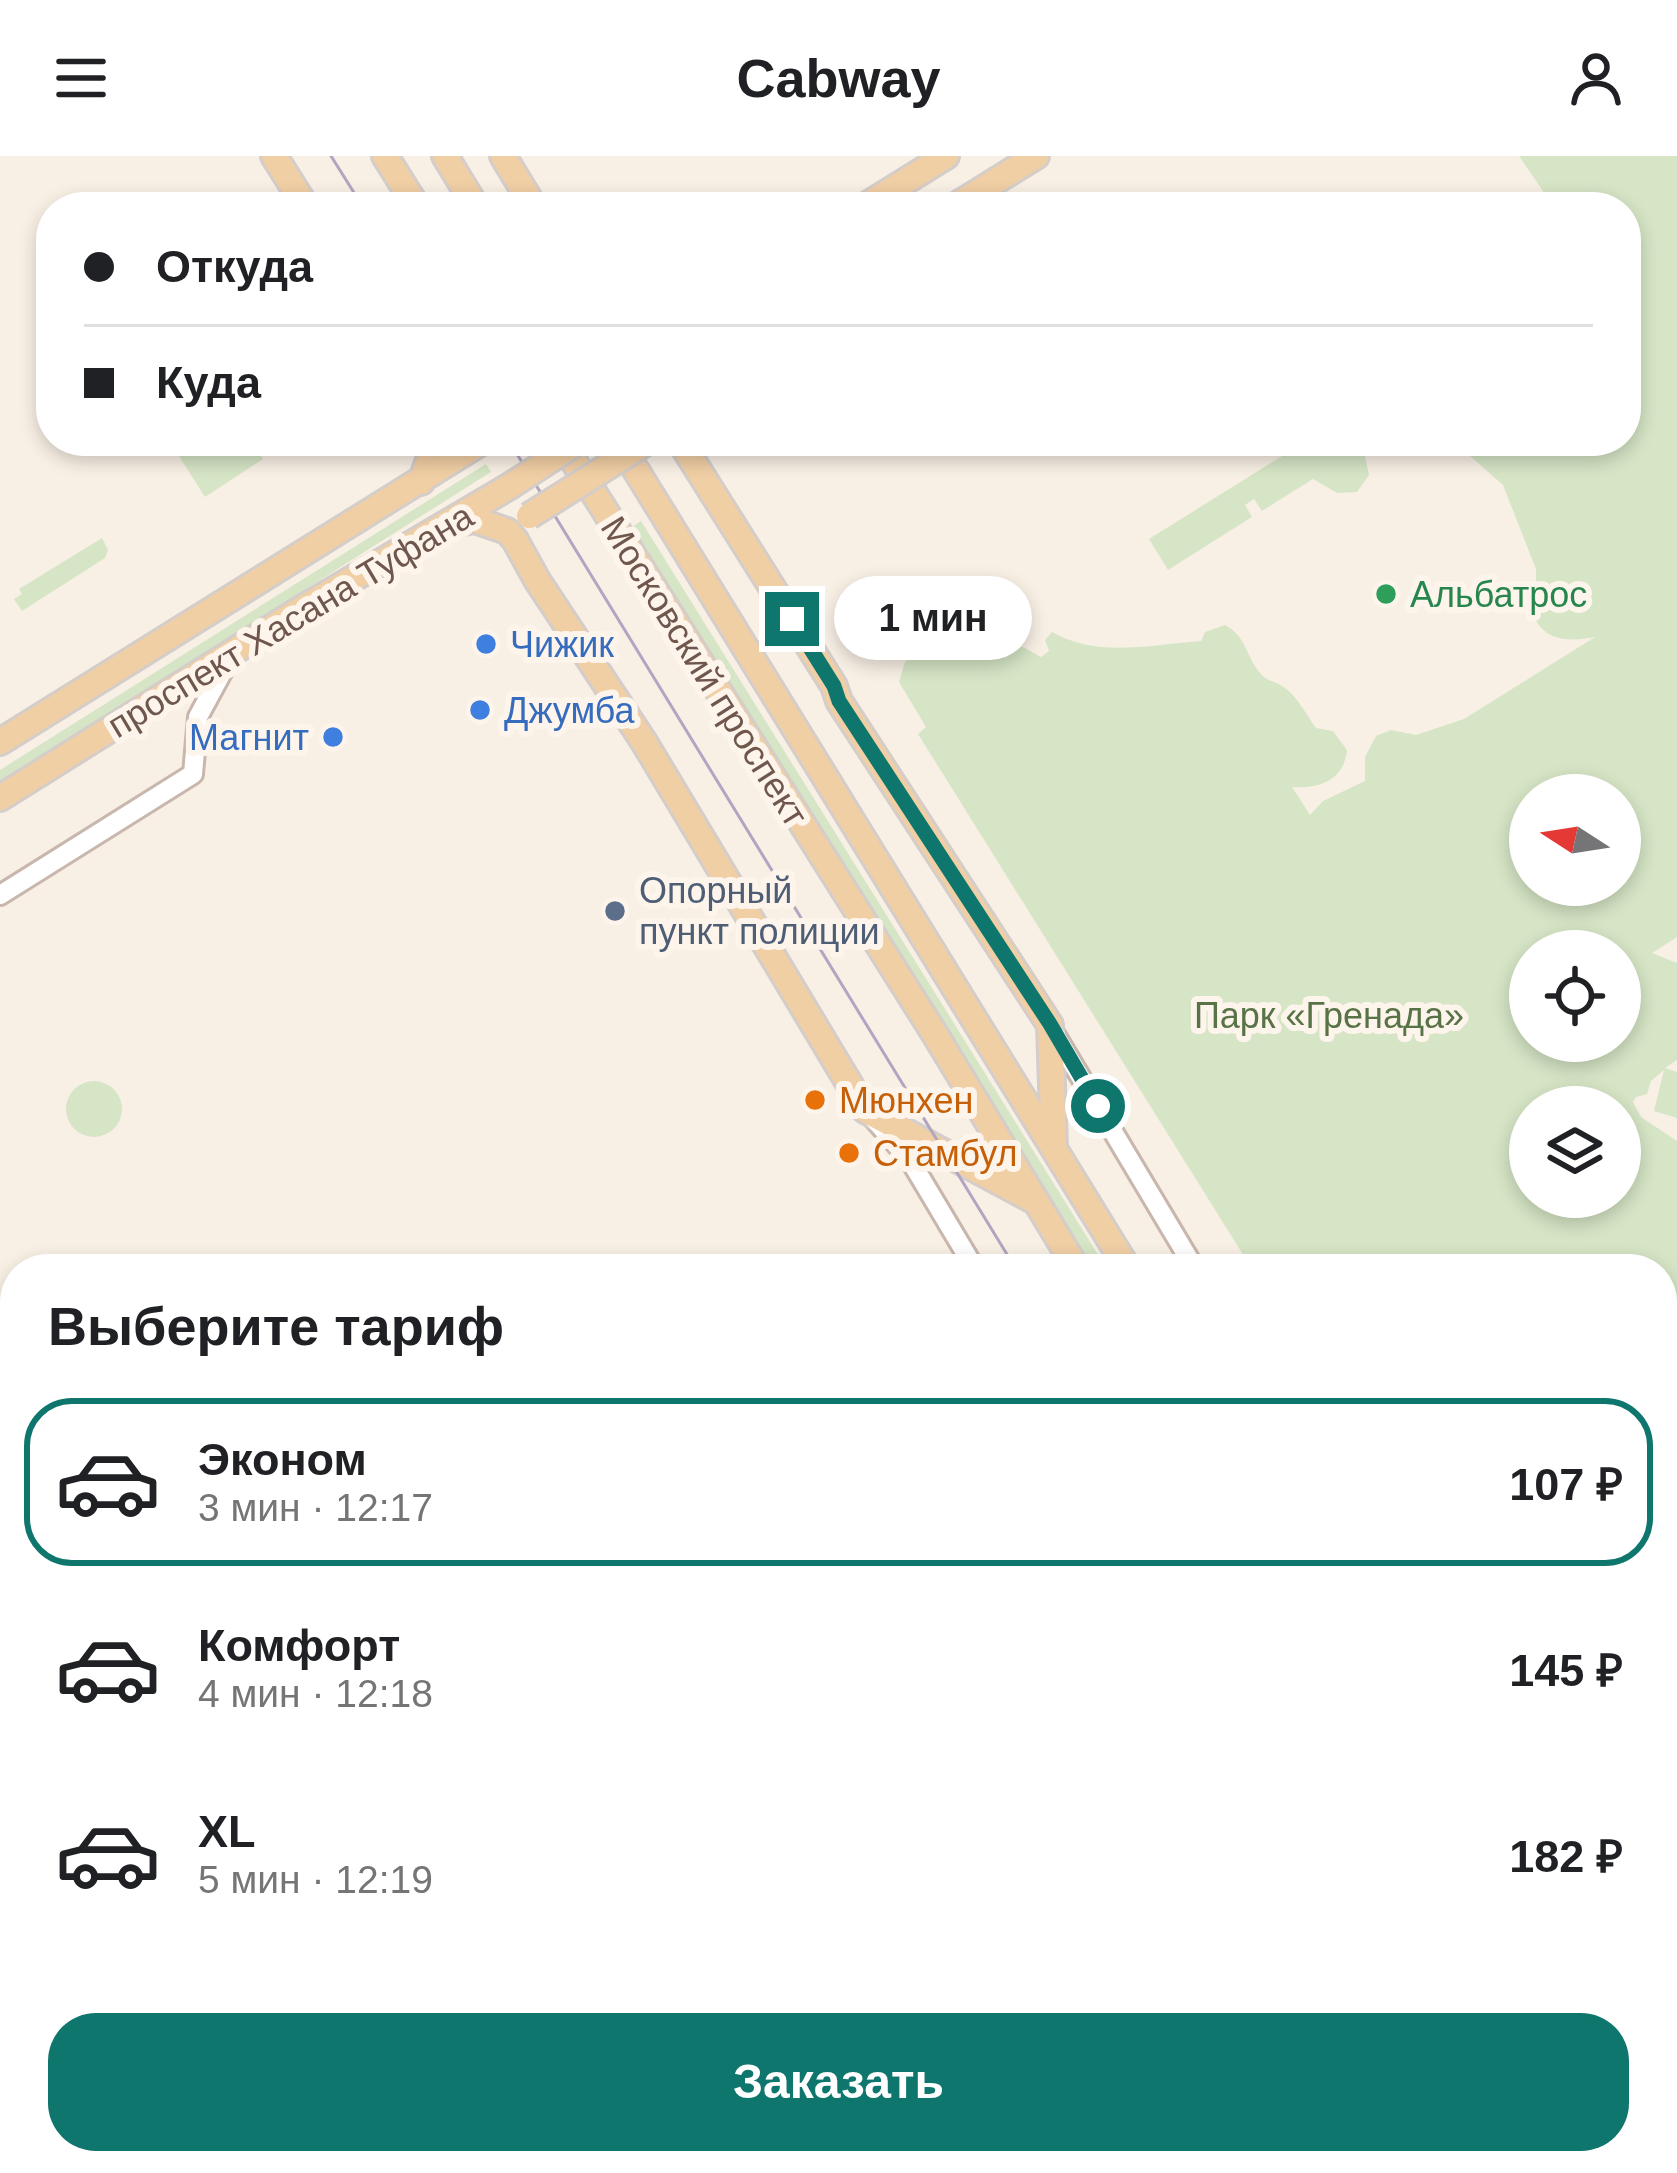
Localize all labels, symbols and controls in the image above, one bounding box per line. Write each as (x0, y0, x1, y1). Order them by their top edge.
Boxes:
icon: menu (48, 45, 114, 111)
icon: person (1563, 45, 1629, 111)
text: Cabway (736, 48, 941, 108)
text: Откуда (156, 241, 313, 292)
text: Куда (156, 357, 261, 408)
street label: проспект Хасана Туфана (100, 495, 481, 746)
street label: Московский проспект (593, 509, 817, 833)
place label: Альбатрос (1410, 574, 1587, 615)
callout: 1 мин (834, 577, 1032, 661)
marker: Альбатрос (1373, 581, 1399, 607)
route end (765, 592, 819, 646)
text: 1 мин (879, 596, 987, 639)
place label: Чижик (510, 624, 614, 665)
marker: Чижик (473, 631, 499, 657)
place label: Джумба (504, 690, 636, 731)
marker: Джумба (467, 697, 493, 723)
place label: Магнит (189, 717, 309, 758)
marker: Магнит (320, 724, 346, 750)
north arrow (1509, 774, 1641, 906)
map controls (1509, 774, 1641, 1218)
place label: Опорный пункт полиции (639, 870, 880, 952)
marker: Опорный пункт полиции (602, 898, 628, 924)
button: locate (1509, 930, 1641, 1062)
park label: Парк «Гренада» (1194, 995, 1464, 1036)
route start (1071, 1079, 1125, 1133)
place label: Мюнхен (839, 1080, 973, 1121)
button: layers (1509, 1086, 1641, 1218)
marker: Мюнхен (802, 1087, 828, 1113)
place label: Стамбул (873, 1133, 1018, 1174)
marker: Стамбул (836, 1140, 862, 1166)
text: Выберите тариф (48, 1296, 504, 1356)
icon: car (54, 1428, 162, 1536)
text: Эконом (198, 1434, 367, 1485)
text: 107 ₽ (1509, 1459, 1623, 1510)
text: 3 мин · 12:17 (198, 1486, 433, 1529)
icon: car (54, 1614, 162, 1722)
text: Комфорт (198, 1620, 400, 1671)
text: 145 ₽ (1509, 1645, 1623, 1696)
text: 4 мин · 12:18 (198, 1672, 433, 1715)
icon: car (54, 1800, 162, 1908)
text: XL (198, 1806, 256, 1857)
text: 182 ₽ (1509, 1831, 1623, 1882)
text: 5 мин · 12:19 (198, 1858, 433, 1901)
button: Заказать (48, 2013, 1629, 2151)

